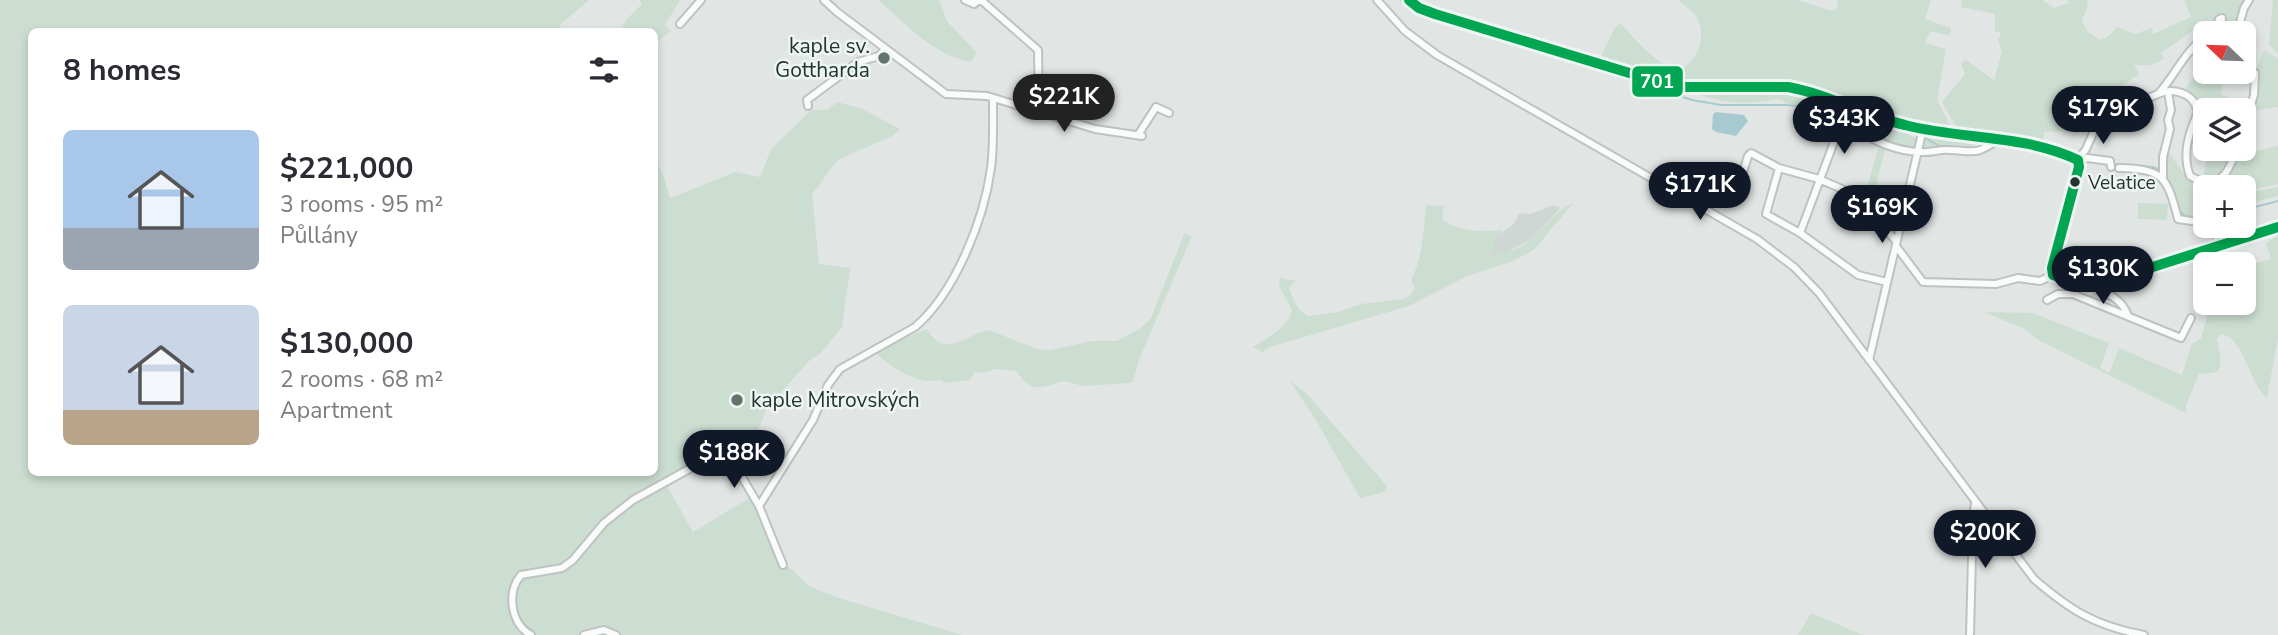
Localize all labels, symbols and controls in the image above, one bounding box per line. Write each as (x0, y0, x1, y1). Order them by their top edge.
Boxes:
north arrow (2193, 21, 2256, 84)
map controls (2193, 21, 2256, 315)
place label: kaple sv. Gottharda (775, 32, 870, 84)
text: 8 homes (63, 50, 181, 91)
marker: kaple sv. Gottharda (876, 50, 892, 66)
icon: filters (585, 51, 623, 89)
line badge: 701 (1631, 65, 1684, 98)
text: 701 (1640, 69, 1674, 95)
pin: $221K (1015, 74, 1113, 134)
text: $221K (1029, 81, 1099, 112)
pin: $179K (2054, 86, 2152, 146)
text: $179K (2068, 93, 2138, 124)
pin: $343K (1795, 96, 1893, 156)
button: layers (2193, 98, 2256, 161)
text: $343K (1809, 103, 1879, 134)
text: $221,000 (280, 148, 413, 189)
icon: home (119, 158, 203, 242)
pin: $171K (1651, 162, 1749, 222)
text: $171K (1665, 169, 1735, 200)
place label: Velatice (2087, 170, 2156, 196)
marker: Velatice (2068, 175, 2082, 189)
button: + (2193, 175, 2256, 238)
pin: $169K (1833, 186, 1931, 245)
text: 3 rooms · 95 m² (280, 189, 443, 220)
text: $169K (1847, 192, 1917, 223)
text: Půllány (280, 220, 358, 251)
pin: $130K (2054, 246, 2152, 306)
button: − (2193, 252, 2256, 315)
text: $130K (2068, 253, 2138, 284)
text: $130,000 (280, 323, 413, 364)
icon: home (119, 333, 203, 417)
text: 2 rooms · 68 m² (280, 364, 443, 395)
place label: kaple Mitrovských (751, 386, 920, 414)
marker: kaple Mitrovských (729, 392, 745, 408)
text: Apartment (280, 395, 392, 426)
pin: $188K (685, 430, 783, 490)
text: $188K (699, 437, 769, 468)
pin: $200K (1936, 510, 2034, 570)
text: $200K (1950, 517, 2020, 548)

